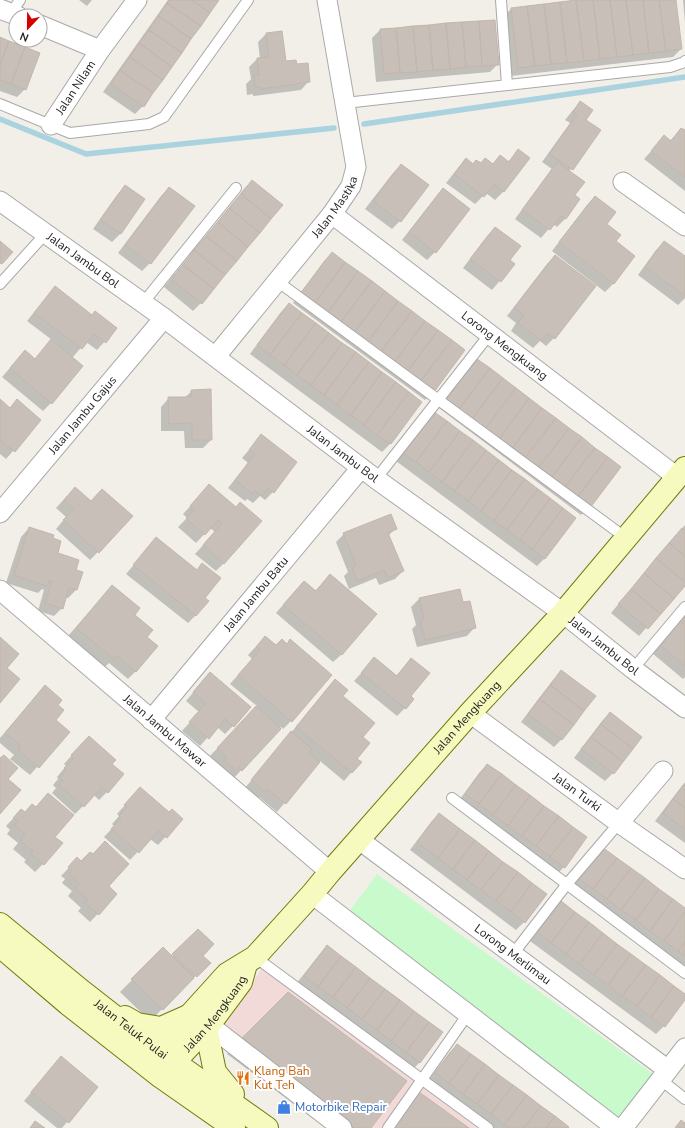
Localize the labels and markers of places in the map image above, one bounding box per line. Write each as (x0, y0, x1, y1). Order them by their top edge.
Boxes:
place label: Klang Bah Kut Teh (254, 1063, 310, 1093)
restaurant icon: Klang Bah Kut Teh (235, 1070, 251, 1086)
shop icon: Motorbike Repair (276, 1099, 292, 1115)
place label: Motorbike Repair (295, 1099, 387, 1115)

